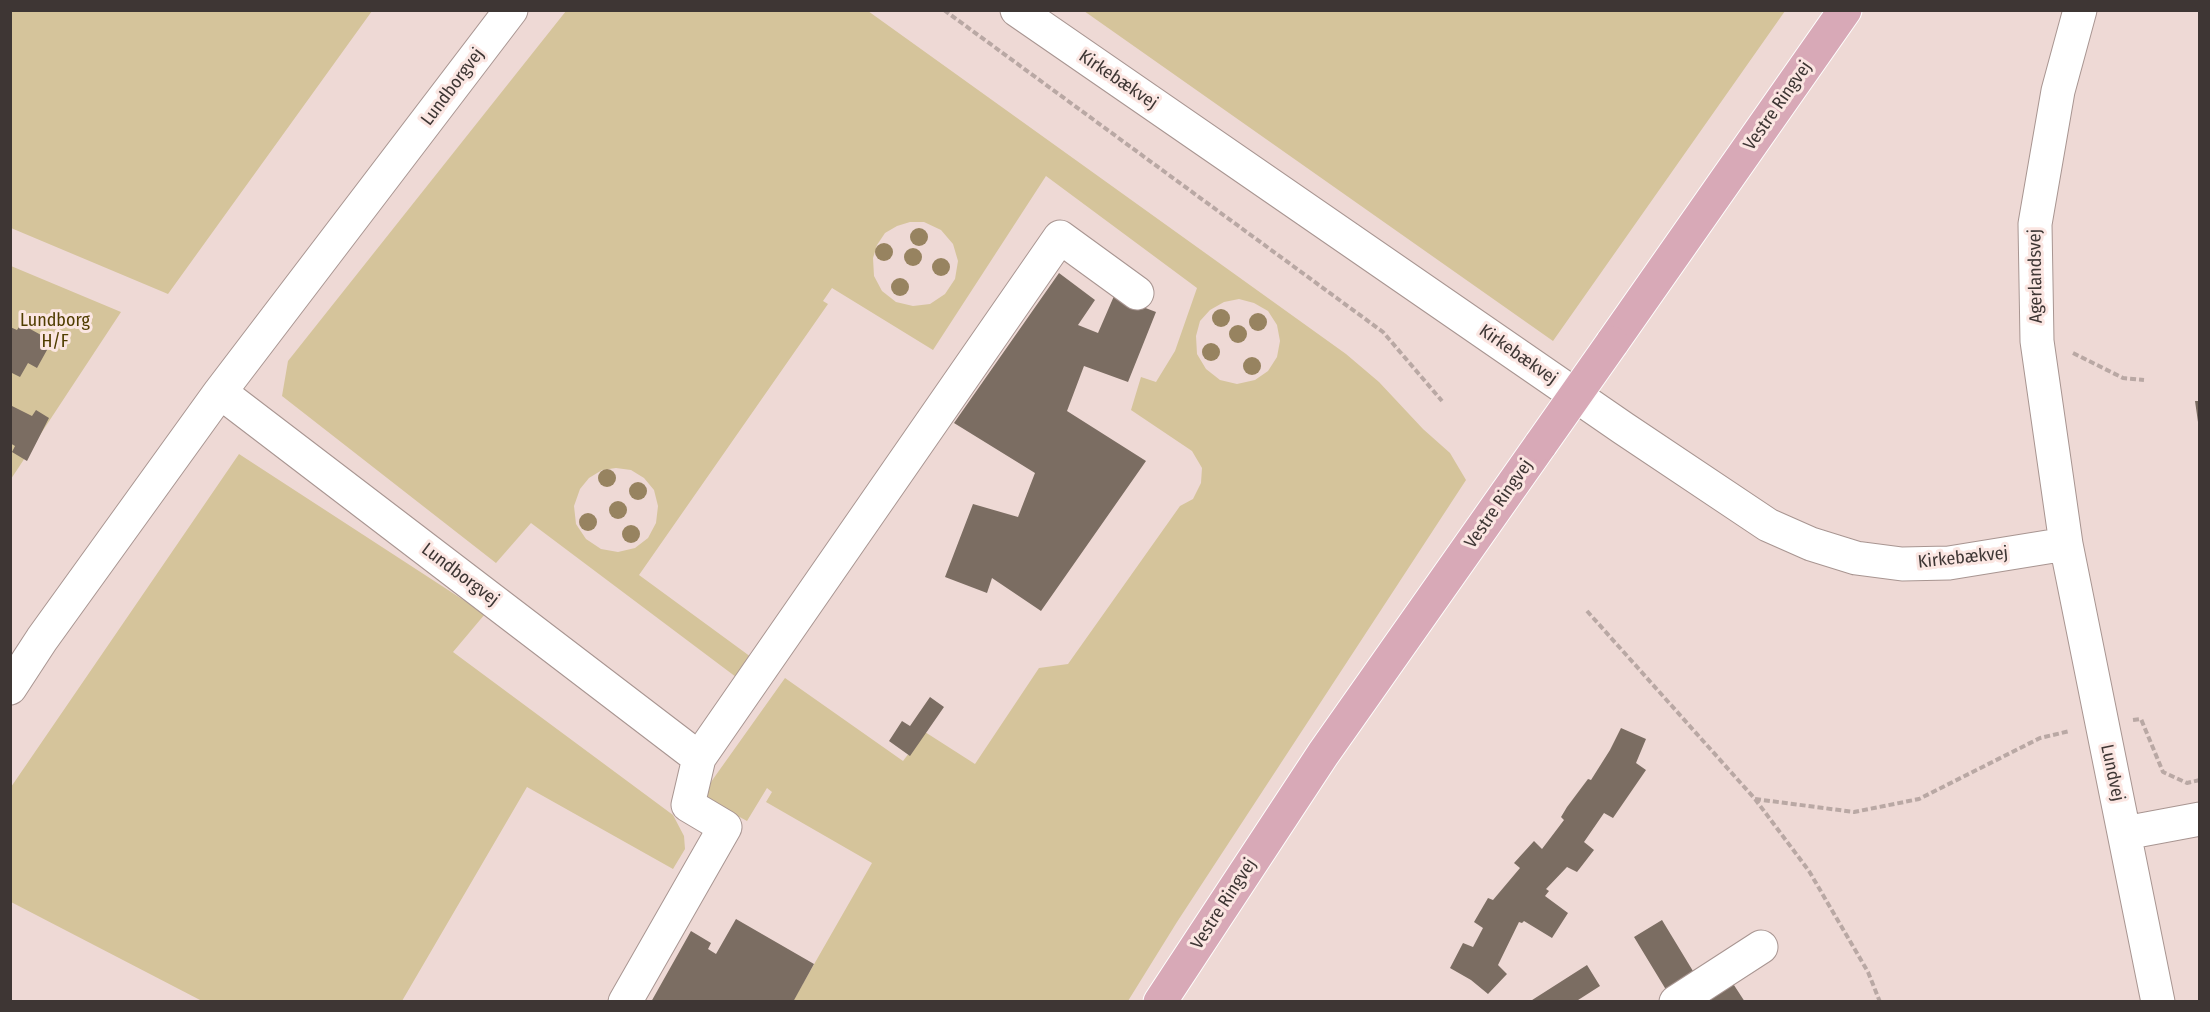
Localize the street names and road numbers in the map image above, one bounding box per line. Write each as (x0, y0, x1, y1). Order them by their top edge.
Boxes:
street label: Lundborgvej (417, 44, 489, 130)
street label: Kirkebækvej (1074, 46, 1162, 114)
street label: Vestre Ringvej (1739, 57, 1817, 155)
street label: Agerlandsvej (2024, 229, 2048, 323)
street label: Kirkebækvej (1475, 320, 1561, 390)
street label: Vestre Ringvej (1460, 455, 1538, 553)
street label: Lundborgvej (417, 539, 503, 611)
street label: Kirkebækvej (1917, 543, 2009, 573)
street label: Lundvej (2095, 743, 2129, 803)
street label: Vestre Ringvej (1187, 855, 1261, 953)

